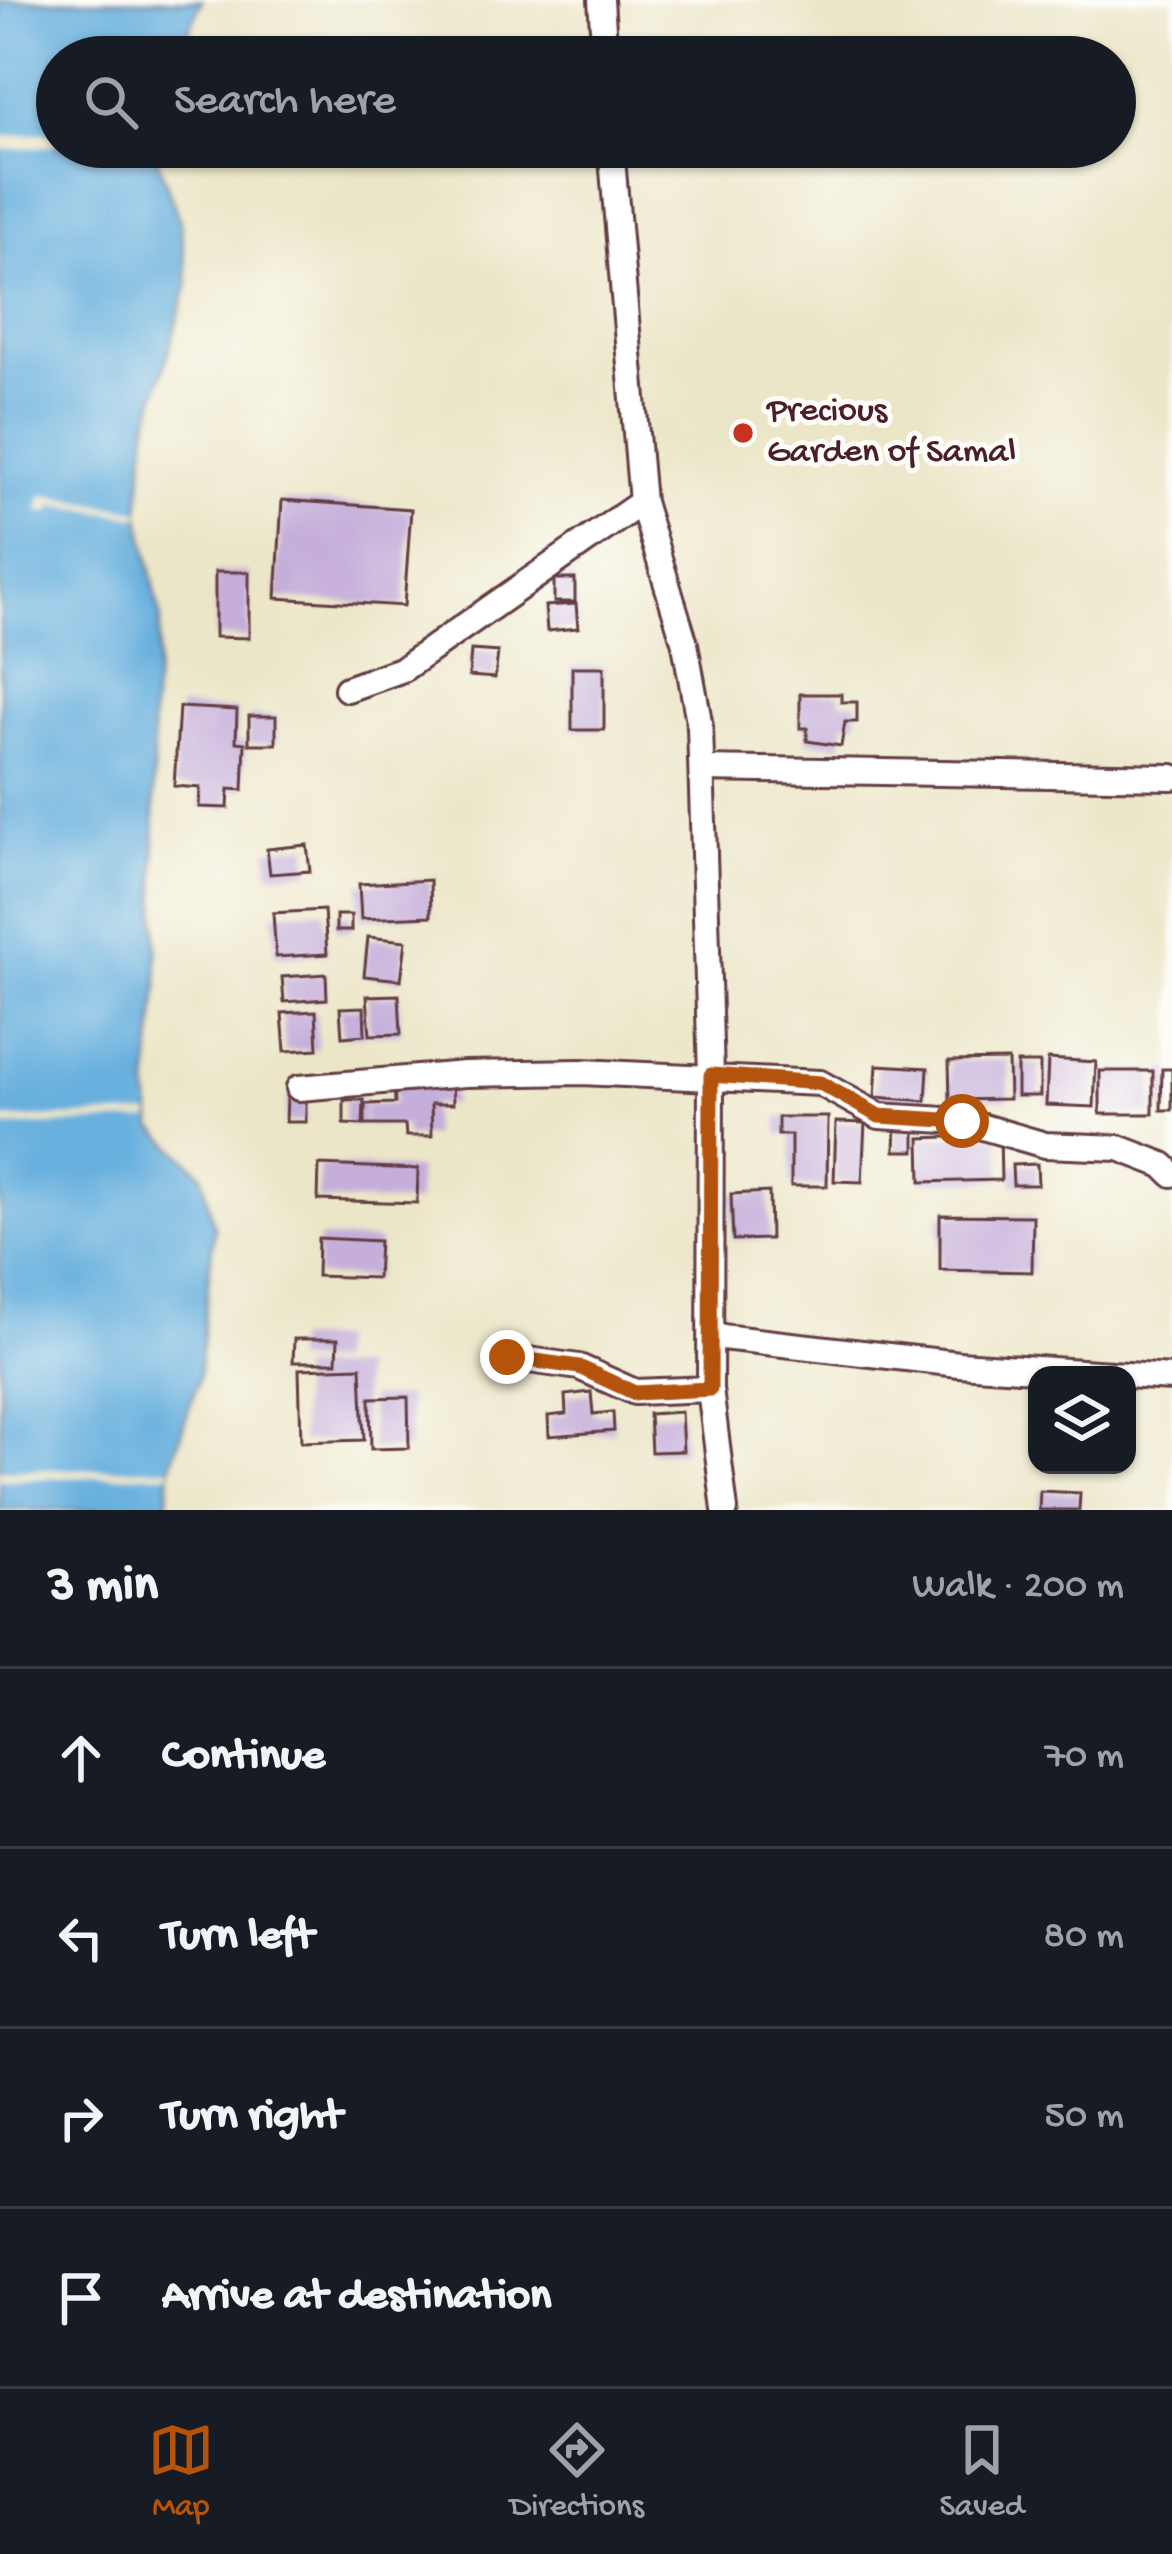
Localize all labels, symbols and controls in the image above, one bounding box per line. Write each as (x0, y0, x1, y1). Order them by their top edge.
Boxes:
search box (36, 36, 1136, 168)
icon: search (78, 69, 144, 135)
text: Search here (174, 76, 396, 129)
place label: Precious Garden of Samal (766, 391, 1016, 475)
marker: Precious Garden of Samal (730, 420, 756, 446)
route start (935, 1094, 989, 1148)
route end (480, 1330, 534, 1384)
map controls (1028, 1366, 1136, 1474)
button: layers (1028, 1366, 1136, 1474)
text: 3 min (48, 1558, 158, 1618)
text: Walk · 200 m (912, 1565, 1124, 1611)
icon: ahead (48, 1725, 114, 1791)
text: Continue (162, 1731, 325, 1784)
text: 70 m (1045, 1735, 1124, 1781)
icon: left (48, 1905, 114, 1971)
text: Turn left (162, 1911, 314, 1964)
text: 80 m (1044, 1915, 1124, 1961)
icon: right (48, 2085, 114, 2151)
text: Turn right (162, 2091, 342, 2144)
text: 50 m (1044, 2095, 1124, 2141)
icon: arrive (48, 2265, 114, 2331)
text: Arrive at destination (162, 2271, 551, 2324)
tab: Map (148, 2417, 214, 2527)
tab: Directions (510, 2417, 644, 2527)
tab: Saved (940, 2417, 1024, 2527)

